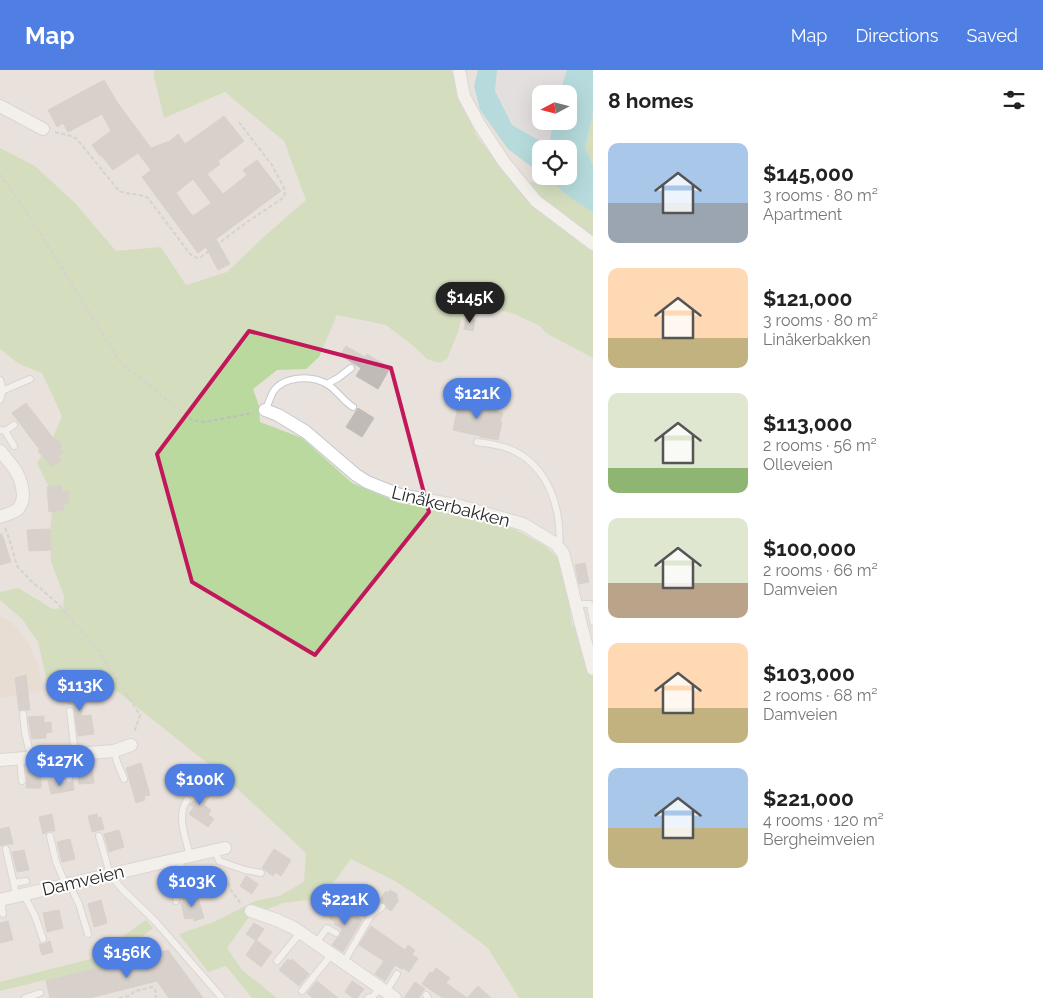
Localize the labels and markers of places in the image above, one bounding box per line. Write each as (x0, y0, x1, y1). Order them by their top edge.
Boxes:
pin: $145K (435, 282, 505, 324)
pin: $121K (442, 378, 512, 420)
pin: $113K (45, 670, 115, 712)
pin: $127K (25, 744, 95, 787)
pin: $100K (165, 764, 235, 806)
pin: $103K (157, 866, 227, 908)
pin: $221K (310, 884, 380, 926)
pin: $156K (92, 936, 162, 979)

